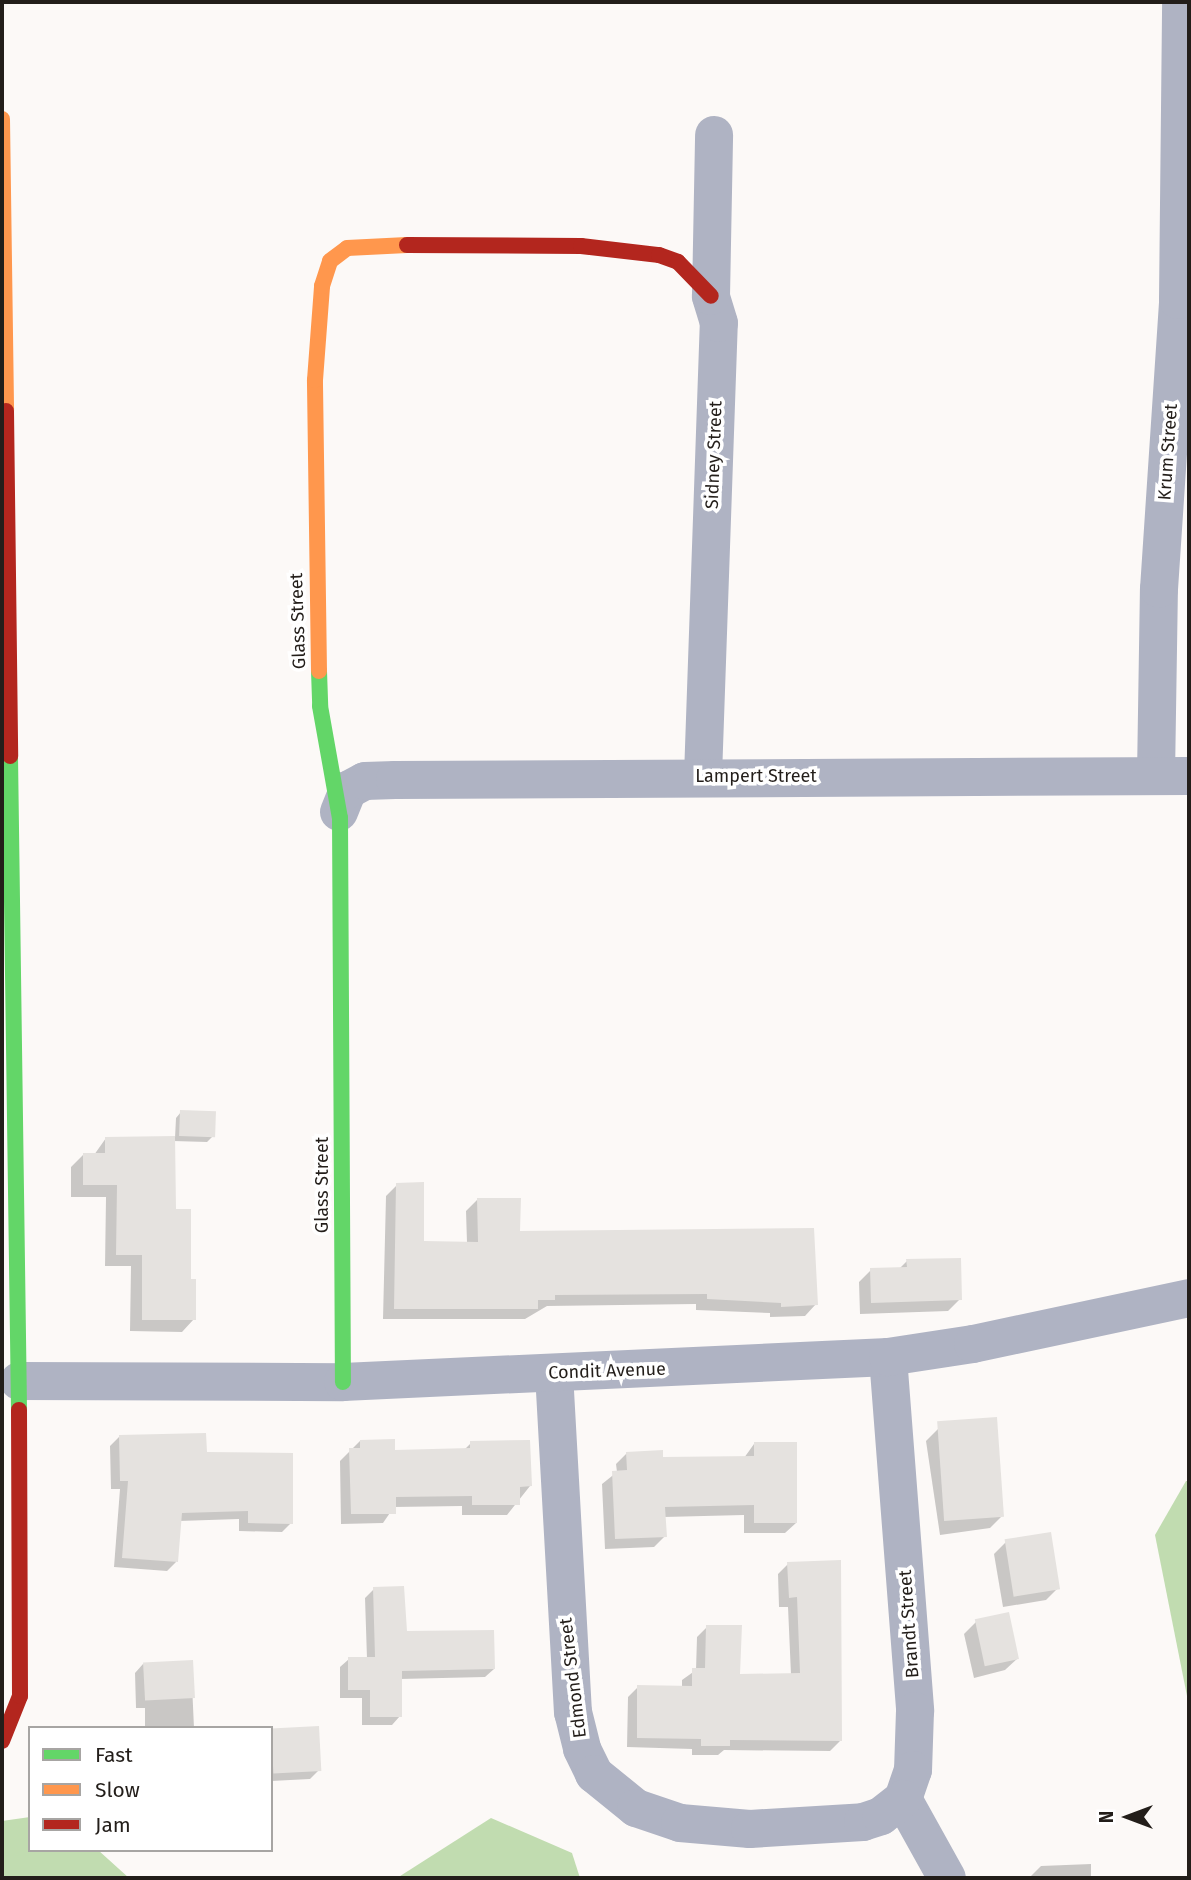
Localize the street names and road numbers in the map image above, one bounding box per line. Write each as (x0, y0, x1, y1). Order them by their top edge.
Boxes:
street label: Sidney Street (701, 400, 727, 510)
street label: Krum Street (1154, 403, 1182, 501)
street label: Glass Street (286, 572, 310, 670)
street label: Lampert Street (695, 765, 817, 787)
street label: Glass Street (311, 1137, 333, 1233)
street label: Condit Avenue (548, 1358, 666, 1384)
street label: Brandt Street (894, 1569, 924, 1679)
street label: Edmond Street (555, 1617, 591, 1739)

